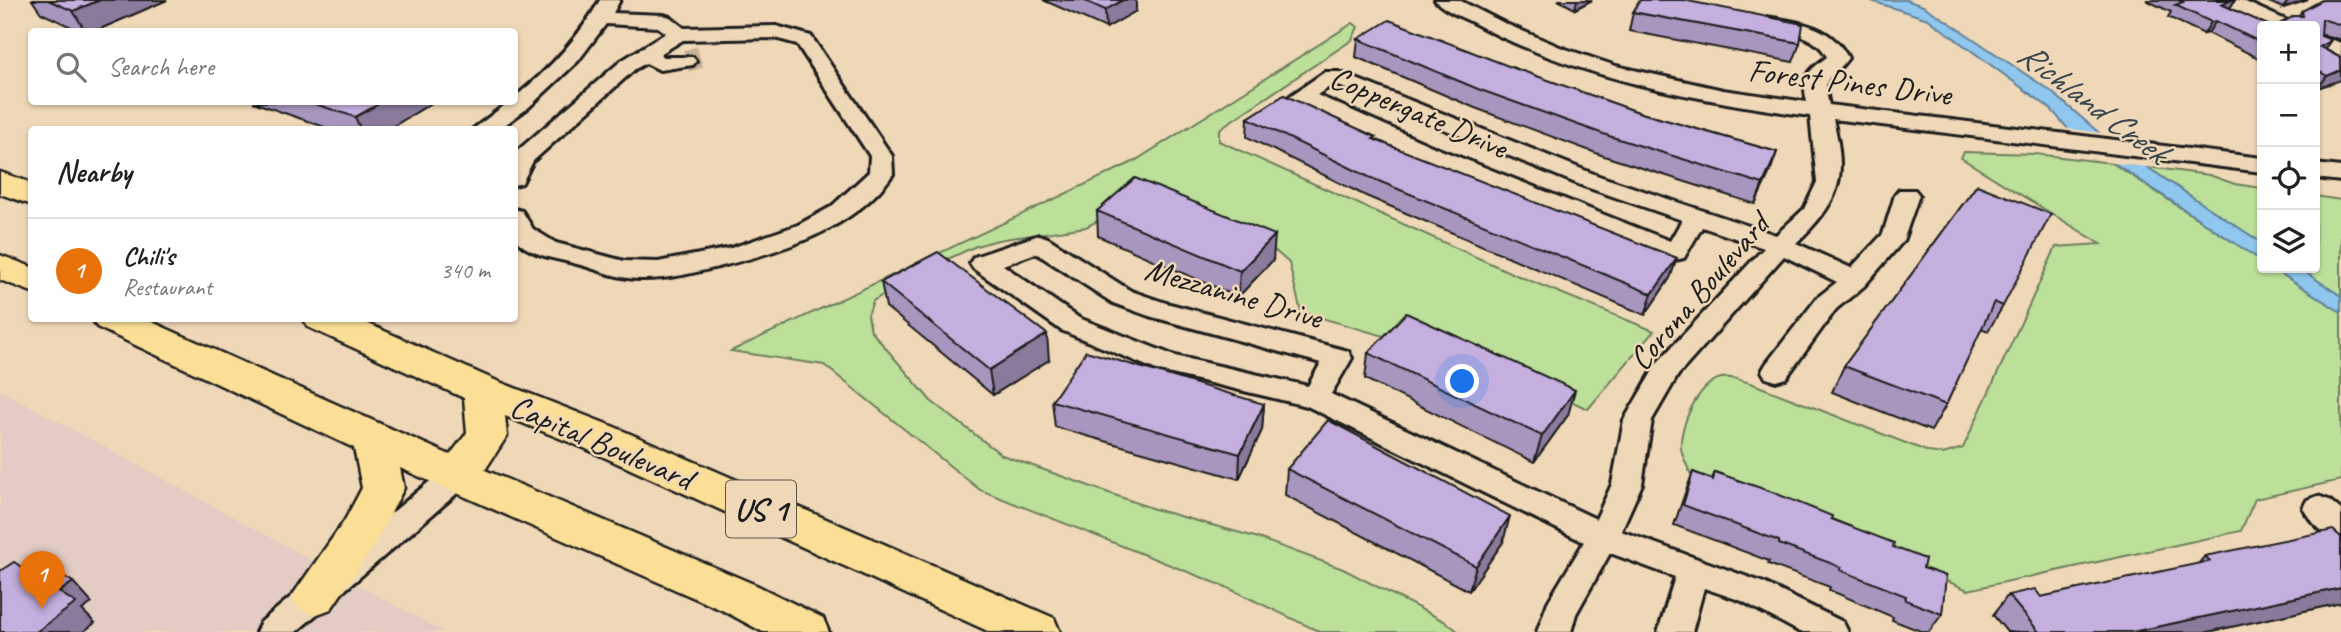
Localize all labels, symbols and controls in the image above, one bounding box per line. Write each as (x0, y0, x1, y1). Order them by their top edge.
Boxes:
map controls (2257, 21, 2320, 273)
button: + (2257, 21, 2320, 84)
search box (28, 28, 518, 105)
water label: Richland Creek (2009, 31, 2182, 177)
icon: search (52, 48, 90, 86)
street label: Forest Pines Drive (1746, 49, 1956, 116)
text: Search here (108, 50, 214, 83)
street label: Coppergate Drive (1324, 56, 1516, 169)
button: − (2257, 84, 2320, 147)
button: locate (2257, 147, 2320, 210)
text: Nearby (56, 153, 132, 191)
street label: Corona Boulevard (1619, 201, 1782, 379)
button: layers (2257, 210, 2320, 273)
text: Chili's (123, 240, 175, 273)
street label: Mezzanine Drive (1141, 248, 1329, 339)
text: 1 (74, 256, 84, 285)
text: 340 m (441, 256, 490, 285)
text: Restaurant (123, 273, 212, 302)
your location (1445, 364, 1479, 398)
street label: Capital Boulevard (504, 385, 704, 501)
road number: US 1 (726, 480, 796, 538)
pin: 1 (19, 551, 65, 609)

